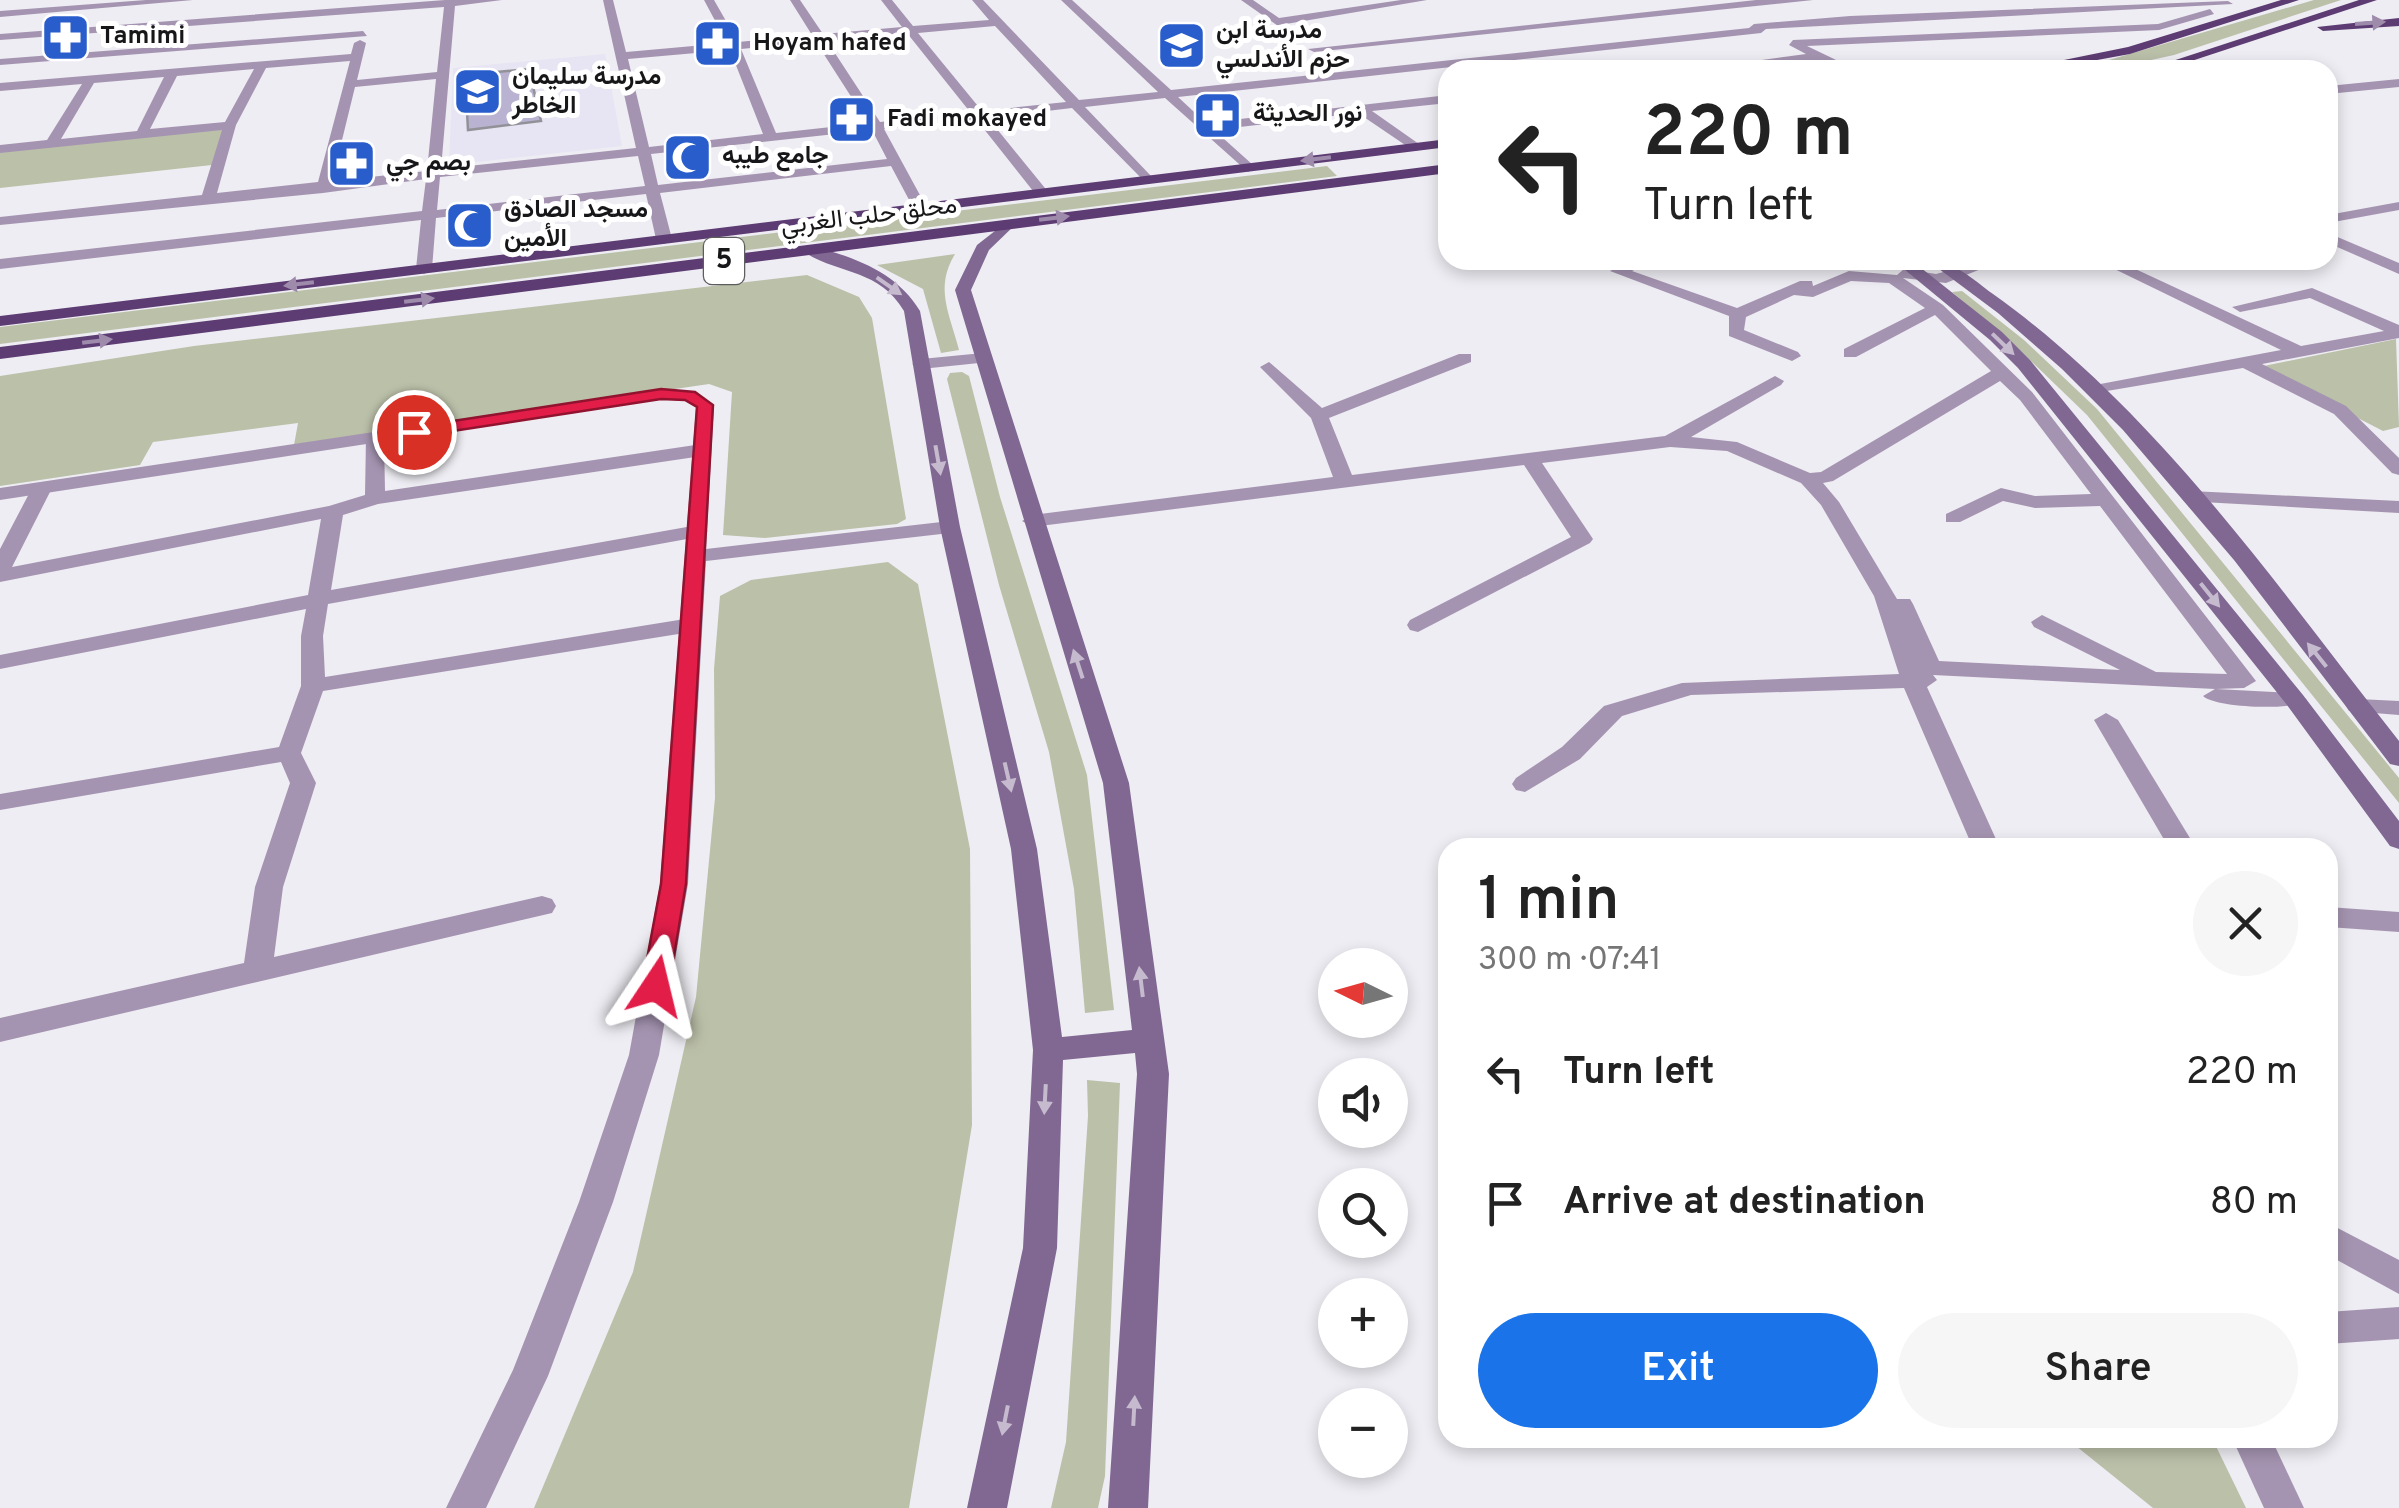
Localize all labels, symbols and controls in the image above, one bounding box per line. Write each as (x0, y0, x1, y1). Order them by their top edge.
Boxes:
pharmacy icon: Tamimi (39, 11, 91, 63)
one-way arrow (2355, 15, 2387, 31)
place label: مدرسة ابن حزم الأندلسي (1216, 16, 1350, 79)
pharmacy icon: Hoyam hafed (692, 18, 744, 70)
school or university icon: مدرسة ابن حزم الأندلسي (1155, 20, 1207, 72)
place label: Tamimi (100, 21, 185, 53)
place label: Hoyam hafed (753, 28, 907, 60)
place label: مدرسة سليمان الخاطر (511, 62, 661, 123)
school or university icon: مدرسة سليمان الخاطر (451, 66, 503, 118)
pharmacy icon: نور الحديثة (1192, 89, 1244, 141)
text: 220 m (1643, 92, 1853, 181)
pharmacy icon: Fadi mokayed (826, 94, 878, 146)
place label: نور الحديثة (1253, 99, 1362, 131)
icon: left (1478, 100, 1608, 230)
place label: Fadi mokayed (887, 104, 1047, 136)
mosque icon: جامع طيبه (661, 131, 713, 183)
pharmacy icon: بصم جي (325, 138, 377, 190)
place label: جامع طيبه (722, 141, 829, 173)
place label: بصم جي (386, 148, 471, 182)
one-way arrow (1300, 152, 1331, 168)
text: Turn left (1643, 179, 1814, 236)
street label: محلق حلب الغربي (779, 190, 959, 246)
place label: مسجد الصادق الأمين (504, 195, 648, 256)
mosque icon: مسجد الصادق الأمين (443, 199, 495, 251)
one-way arrow (1039, 210, 1070, 226)
road number: 5 (704, 238, 744, 284)
one-way arrow (282, 276, 314, 292)
one-way arrow (876, 276, 902, 295)
one-way arrow (404, 292, 435, 308)
one-way arrow (1991, 332, 2015, 355)
one-way arrow (81, 333, 113, 349)
pin (372, 390, 457, 475)
icon: arrive (387, 405, 442, 460)
one-way arrow (931, 444, 946, 476)
one-way arrow (2199, 582, 2220, 607)
one-way arrow (2307, 642, 2328, 667)
one-way arrow (1070, 649, 1085, 679)
one-way arrow (1001, 762, 1016, 793)
text: 1 min (1478, 865, 1619, 941)
button: close (2193, 871, 2298, 976)
position arrow (604, 934, 708, 1038)
text: 300 m · 07:41 (1478, 941, 1661, 981)
north arrow (1318, 948, 1408, 1038)
map controls (1318, 948, 1408, 1478)
one-way arrow (1133, 966, 1149, 997)
icon: left (1478, 1046, 1533, 1101)
text: Turn left (1563, 1049, 1715, 1098)
text: 220 m (2186, 1049, 2298, 1098)
button: sound (1318, 1058, 1408, 1148)
one-way arrow (1037, 1083, 1053, 1115)
button: search (1318, 1168, 1408, 1258)
icon: arrive (1478, 1176, 1533, 1231)
text: Arrive at destination (1563, 1179, 1926, 1228)
text: 80 m (2210, 1179, 2298, 1228)
button: + (1318, 1278, 1408, 1368)
button: Exit (1478, 1313, 1878, 1428)
button: Share (1898, 1313, 2298, 1428)
button: − (1318, 1388, 1408, 1478)
one-way arrow (1126, 1394, 1142, 1426)
one-way arrow (996, 1405, 1012, 1436)

